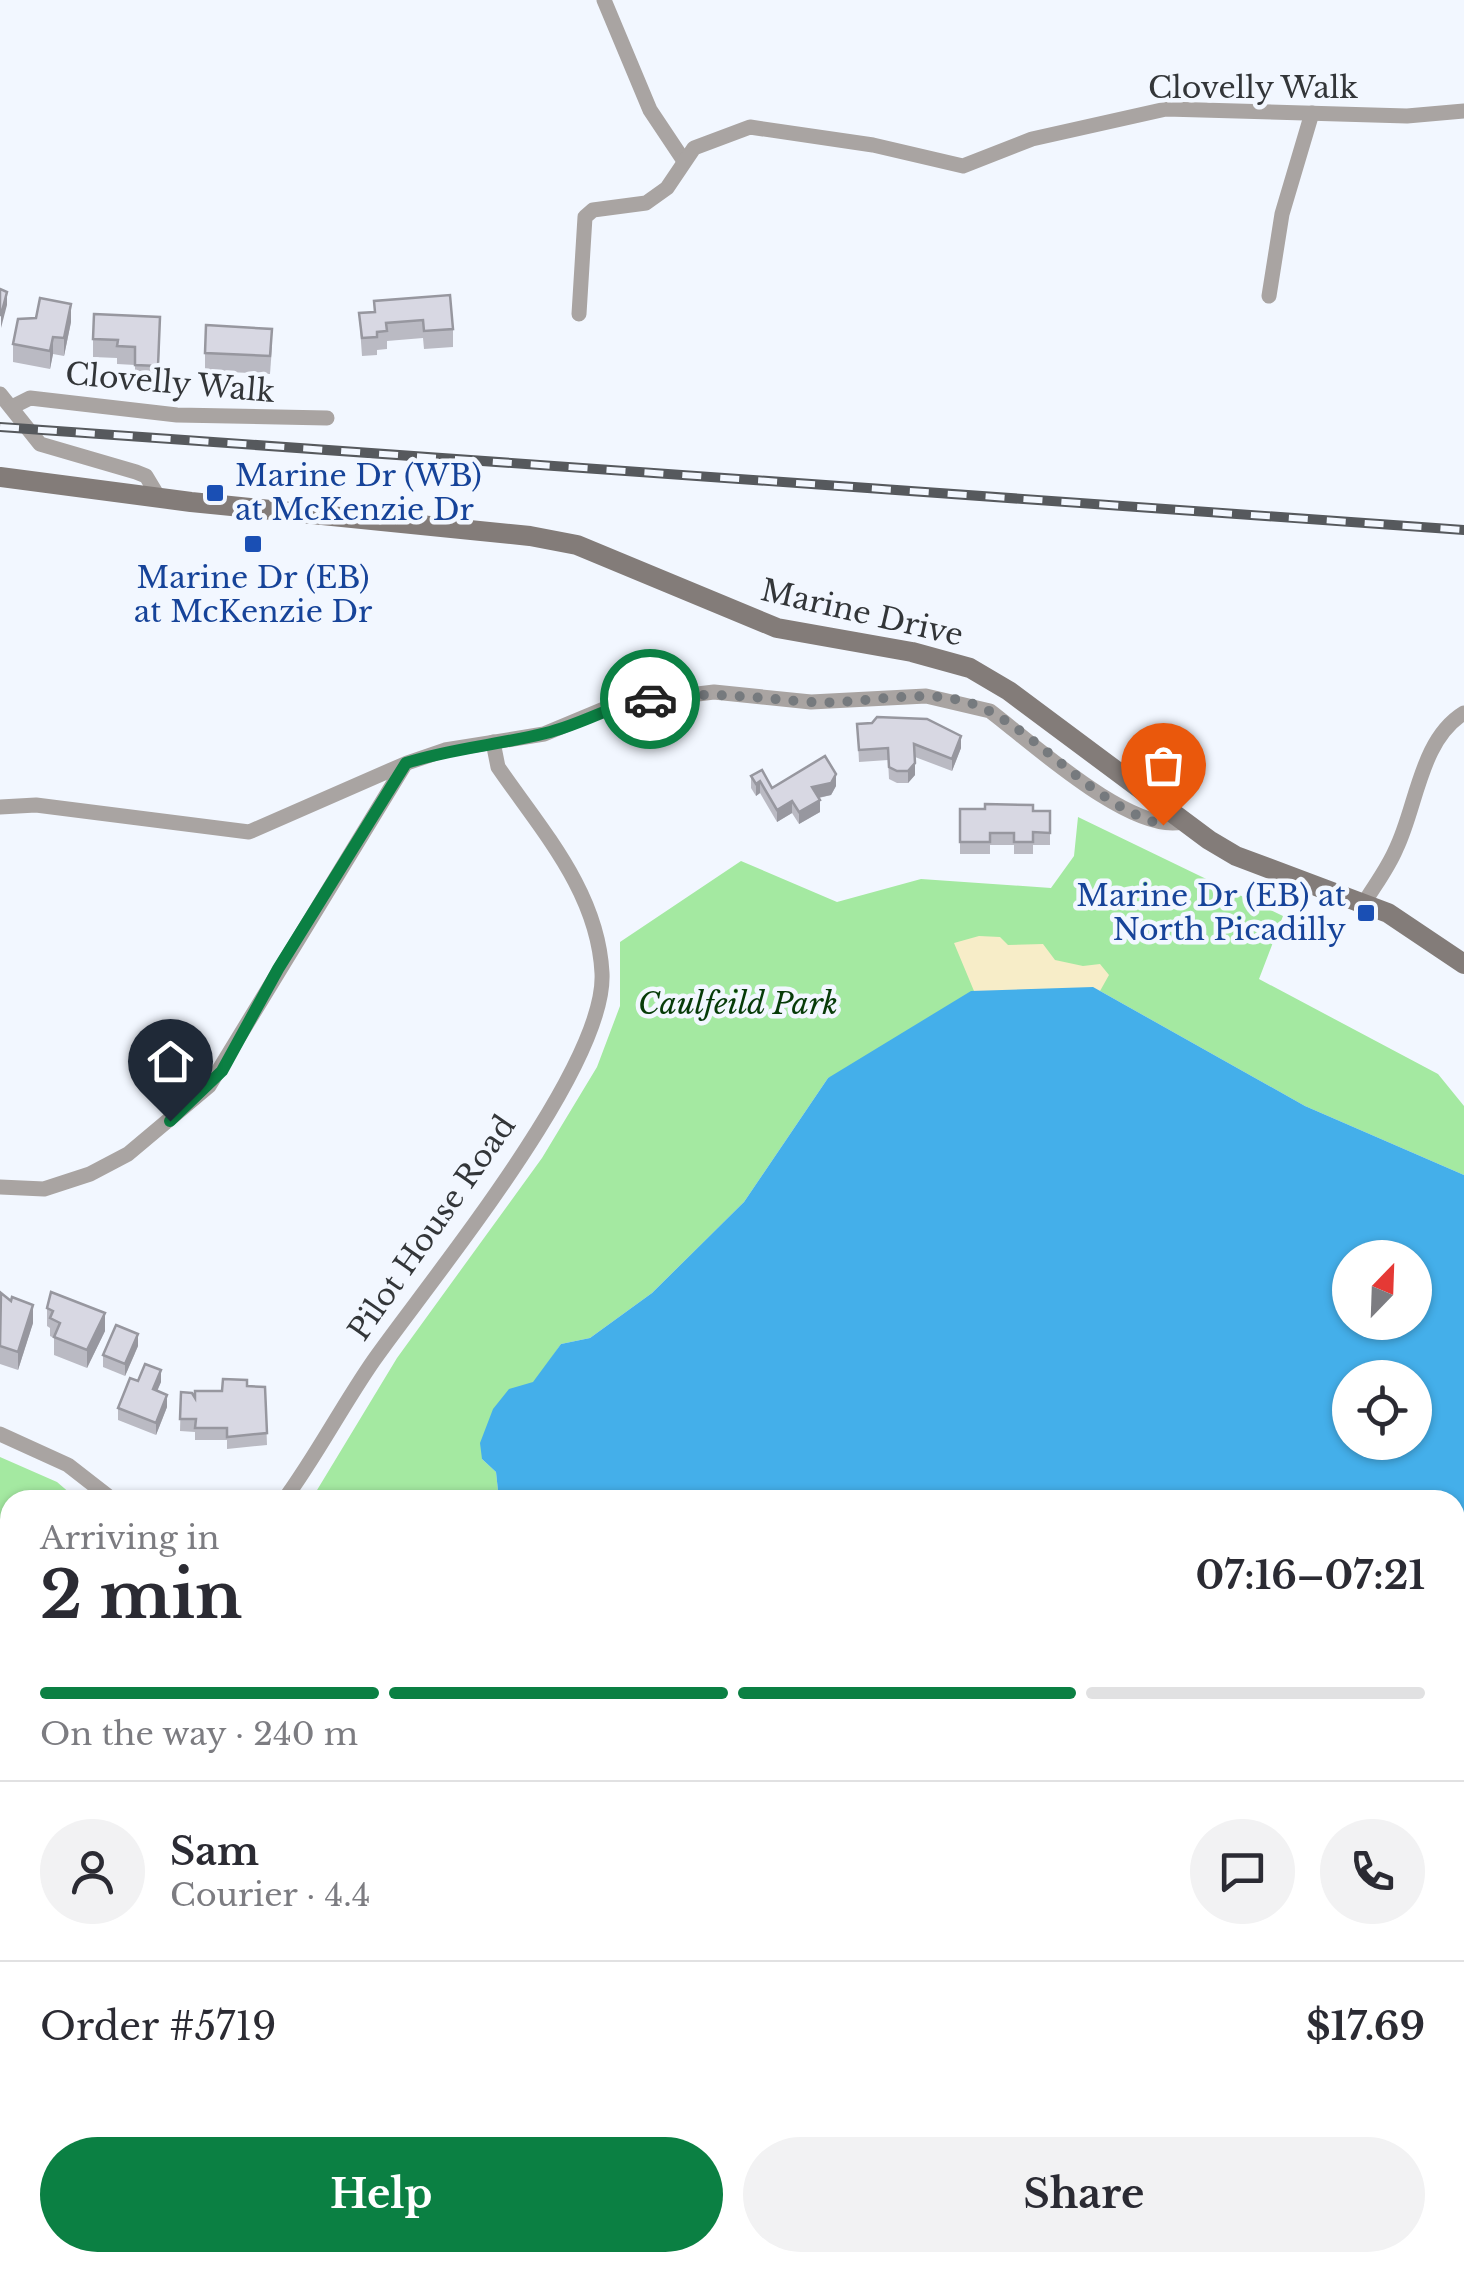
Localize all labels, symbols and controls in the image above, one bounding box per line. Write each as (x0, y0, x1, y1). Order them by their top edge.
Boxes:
street label: Clovelly Walk (1148, 69, 1359, 106)
street label: Clovelly Walk (64, 355, 277, 410)
place label: Marine Dr (WB) at McKenzie Dr (235, 457, 482, 528)
marker: Marine Dr (WB) at McKenzie Dr (204, 482, 226, 504)
marker: Marine Dr (EB) at McKenzie Dr (242, 533, 264, 555)
place label: Marine Dr (EB) at McKenzie Dr (134, 559, 373, 630)
street label: Marine Drive (758, 571, 967, 654)
courier (600, 649, 700, 749)
icon: car (623, 672, 678, 727)
pin (1121, 723, 1206, 826)
icon: bag (1136, 738, 1191, 793)
place label: Marine Dr (EB) at North Picadilly (1076, 877, 1347, 948)
marker: Marine Dr (EB) at North Picadilly (1355, 902, 1377, 924)
park label: Caulfeild Park (638, 985, 838, 1022)
pin (128, 1019, 213, 1122)
icon: home (143, 1034, 198, 1089)
street label: Pilot House Road (340, 1108, 523, 1347)
north arrow (1332, 1240, 1432, 1340)
map controls (1332, 1240, 1432, 1460)
button: locate (1332, 1360, 1432, 1460)
text: Arriving in (40, 1518, 219, 1558)
text: 07:16–07:21 (1196, 1552, 1425, 1599)
text: 2 min (40, 1555, 242, 1636)
text: On the way · 240 m (40, 1714, 358, 1754)
button: person (40, 1819, 145, 1924)
button: chat (1190, 1819, 1295, 1924)
button: phone (1320, 1819, 1425, 1924)
text: Sam (170, 1828, 259, 1875)
text: Courier · 4.4 (170, 1875, 370, 1915)
text: Order #5719 (40, 2003, 277, 2050)
text: $17.69 (1306, 2003, 1425, 2050)
button: Help (40, 2137, 723, 2252)
button: Share (743, 2137, 1425, 2252)

